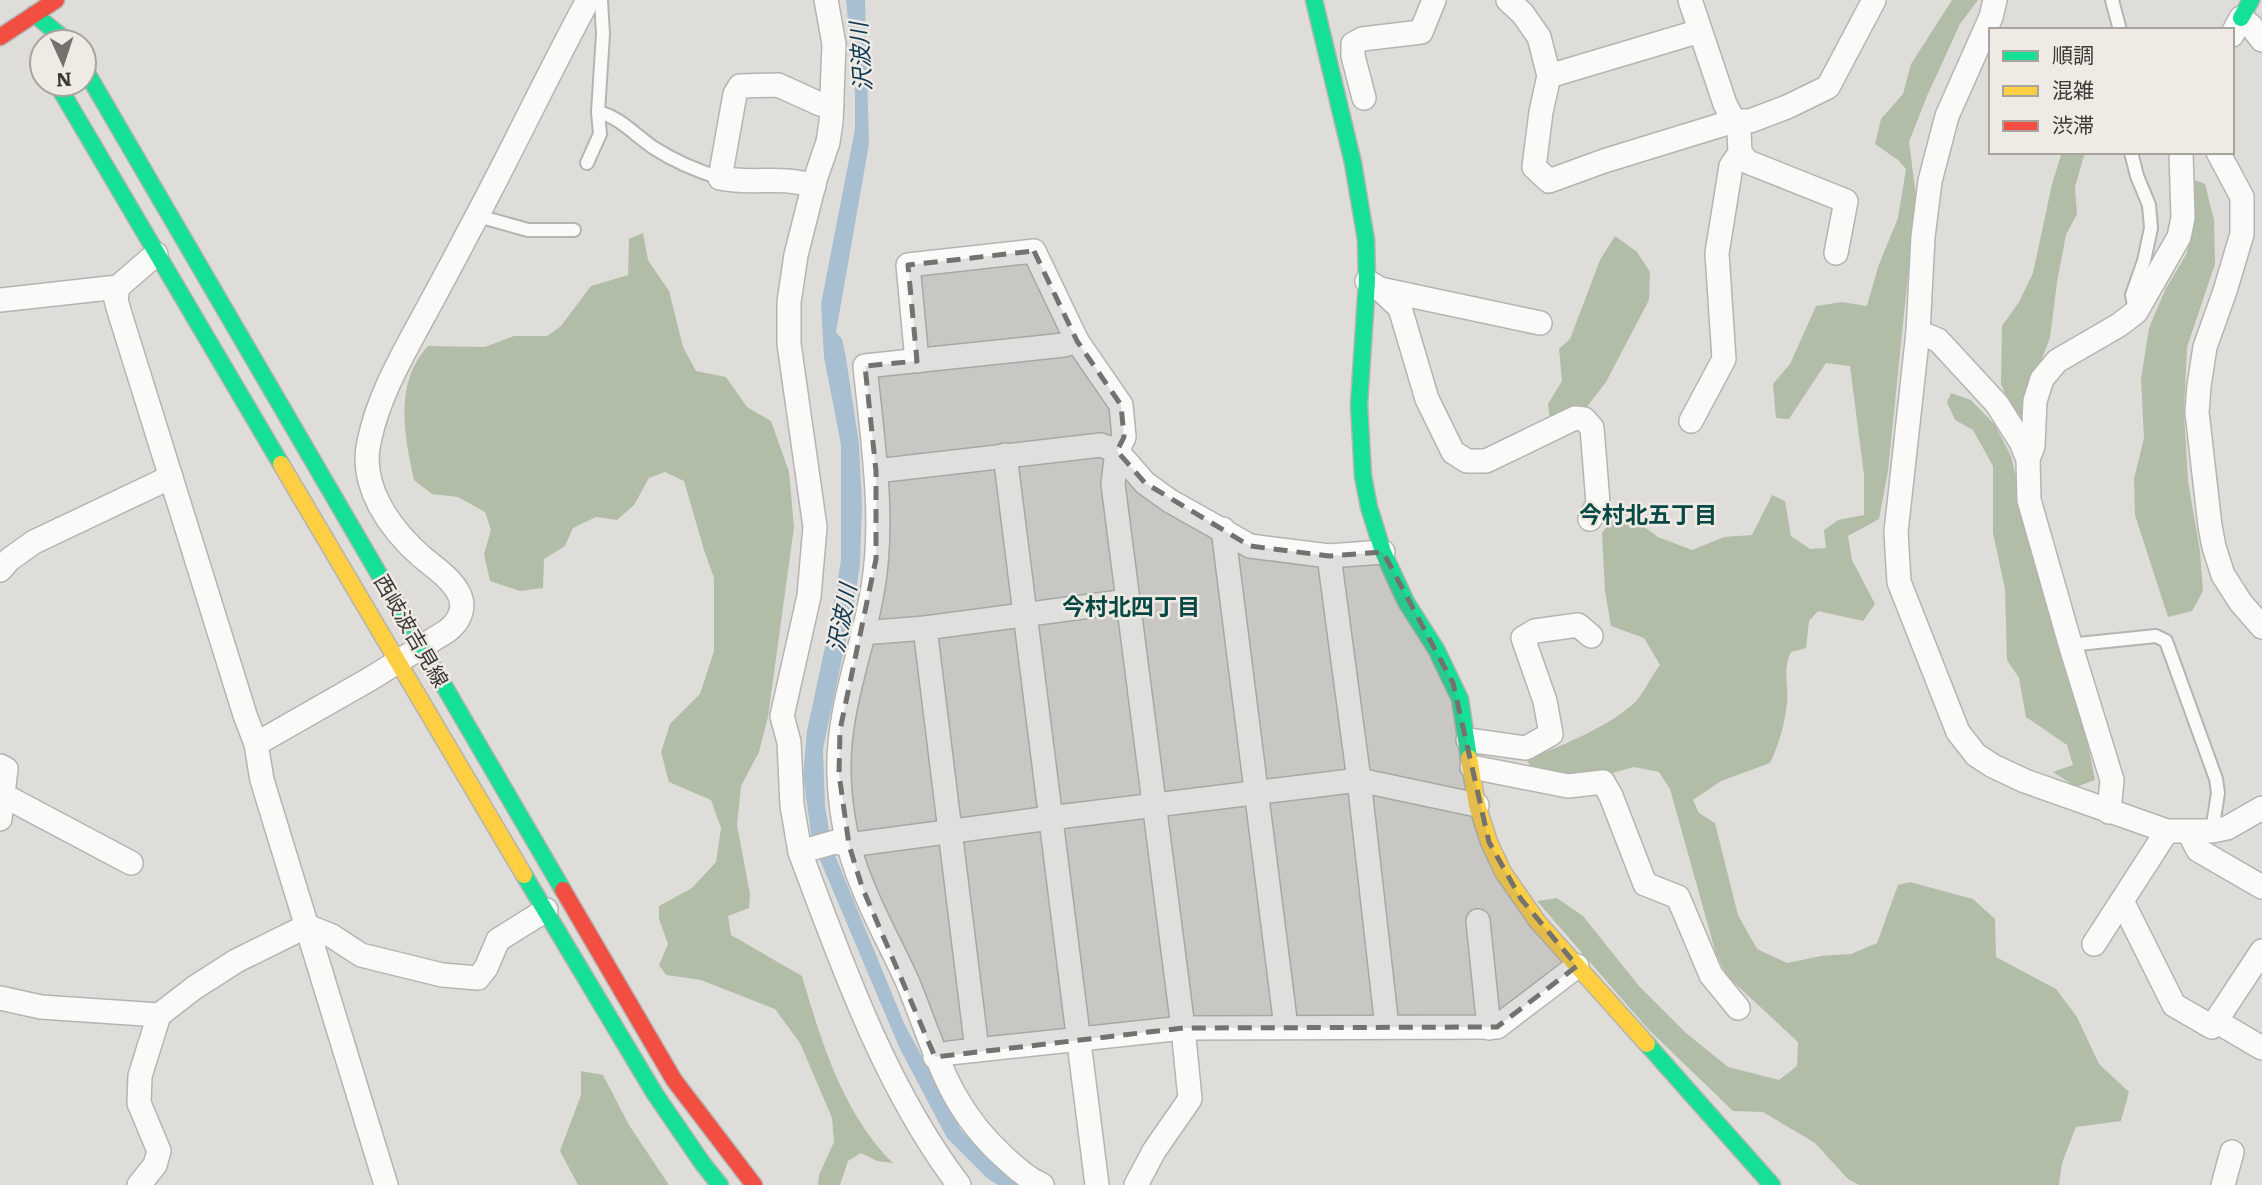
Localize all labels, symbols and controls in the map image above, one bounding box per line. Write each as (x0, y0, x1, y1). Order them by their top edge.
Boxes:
water label: 沢波川 (839, 18, 878, 93)
north arrow (28, 28, 98, 98)
legend (1989, 28, 2234, 154)
text: 順調 (2052, 38, 2094, 69)
text: N (55, 67, 73, 95)
text: 混雑 (2052, 73, 2094, 104)
text: 渋滞 (2052, 108, 2094, 139)
district label: 今村北五丁目 (1579, 496, 1717, 530)
street label: 西岐波吉見線 (368, 568, 458, 692)
water label: 沢波川 (817, 578, 864, 655)
district label: 今村北四丁目 (1062, 588, 1200, 622)

